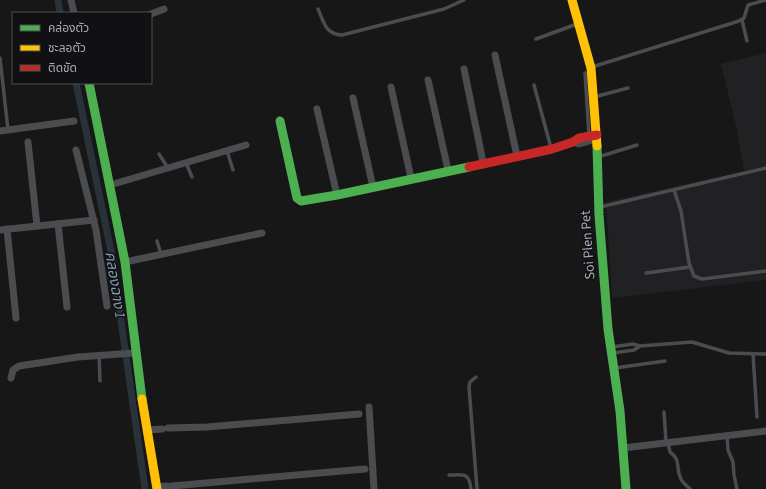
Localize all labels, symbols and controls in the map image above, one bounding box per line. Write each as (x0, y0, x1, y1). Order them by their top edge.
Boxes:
legend (12, 12, 152, 84)
text: คล่องตัว (48, 20, 89, 37)
text: ชะลอตัว (48, 40, 86, 57)
text: ติดขัด (48, 60, 77, 77)
street label: Soi Plen Pet (576, 209, 600, 280)
water label: คลองฉาง 1 (99, 250, 131, 320)

